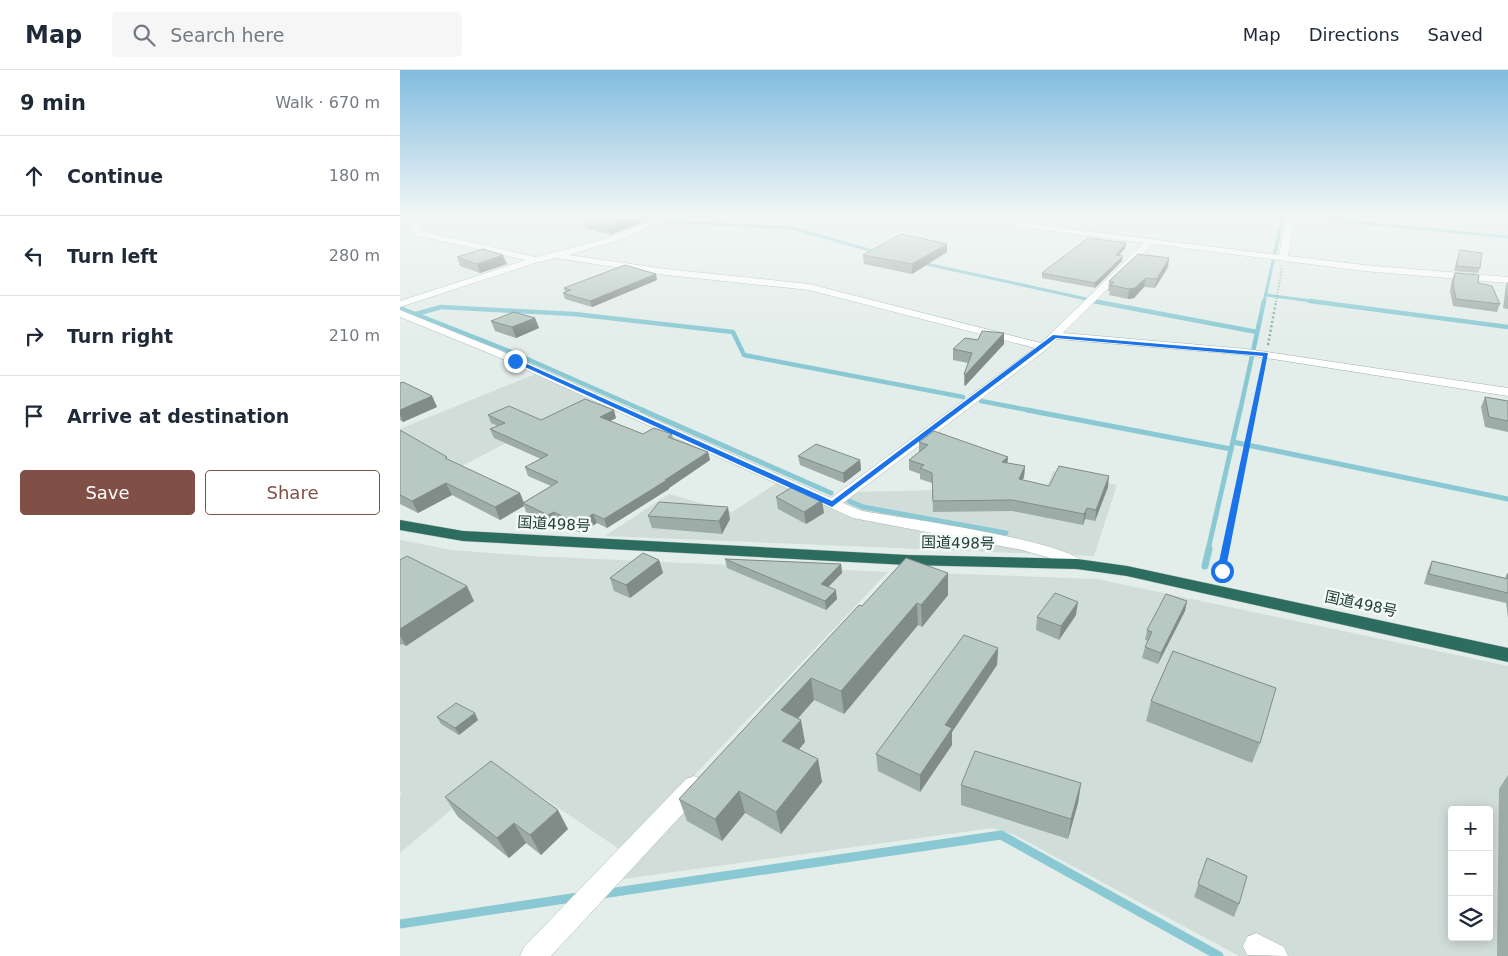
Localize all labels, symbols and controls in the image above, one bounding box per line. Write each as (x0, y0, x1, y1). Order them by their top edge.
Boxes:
search box (112, 12, 462, 57)
text: Map (25, 21, 82, 49)
icon: search (130, 21, 158, 49)
text: Search here (170, 24, 284, 46)
text: Map (1243, 24, 1281, 45)
text: Directions (1309, 24, 1399, 45)
text: Saved (1427, 24, 1483, 45)
text: 9 min (20, 91, 86, 115)
text: Walk · 670 m (275, 93, 380, 112)
icon: ahead (20, 162, 48, 190)
text: Continue (67, 165, 163, 187)
text: 180 m (329, 166, 380, 185)
icon: left (20, 242, 48, 270)
text: Turn left (67, 245, 158, 267)
text: 280 m (329, 246, 380, 265)
icon: right (20, 322, 48, 350)
text: Turn right (67, 325, 173, 347)
text: 210 m (329, 326, 380, 345)
route end (504, 350, 527, 373)
icon: arrive (20, 402, 48, 430)
text: Arrive at destination (67, 405, 289, 427)
button: Save (20, 470, 195, 515)
button: Share (205, 470, 380, 515)
street label: 国道498号 (517, 513, 591, 535)
street label: 国道498号 (921, 533, 995, 553)
route start (1211, 560, 1234, 583)
street label: 国道498号 (1323, 588, 1399, 620)
map controls (1448, 806, 1493, 941)
button: + (1448, 806, 1493, 851)
button: − (1448, 851, 1493, 896)
button: layers (1448, 896, 1493, 941)

